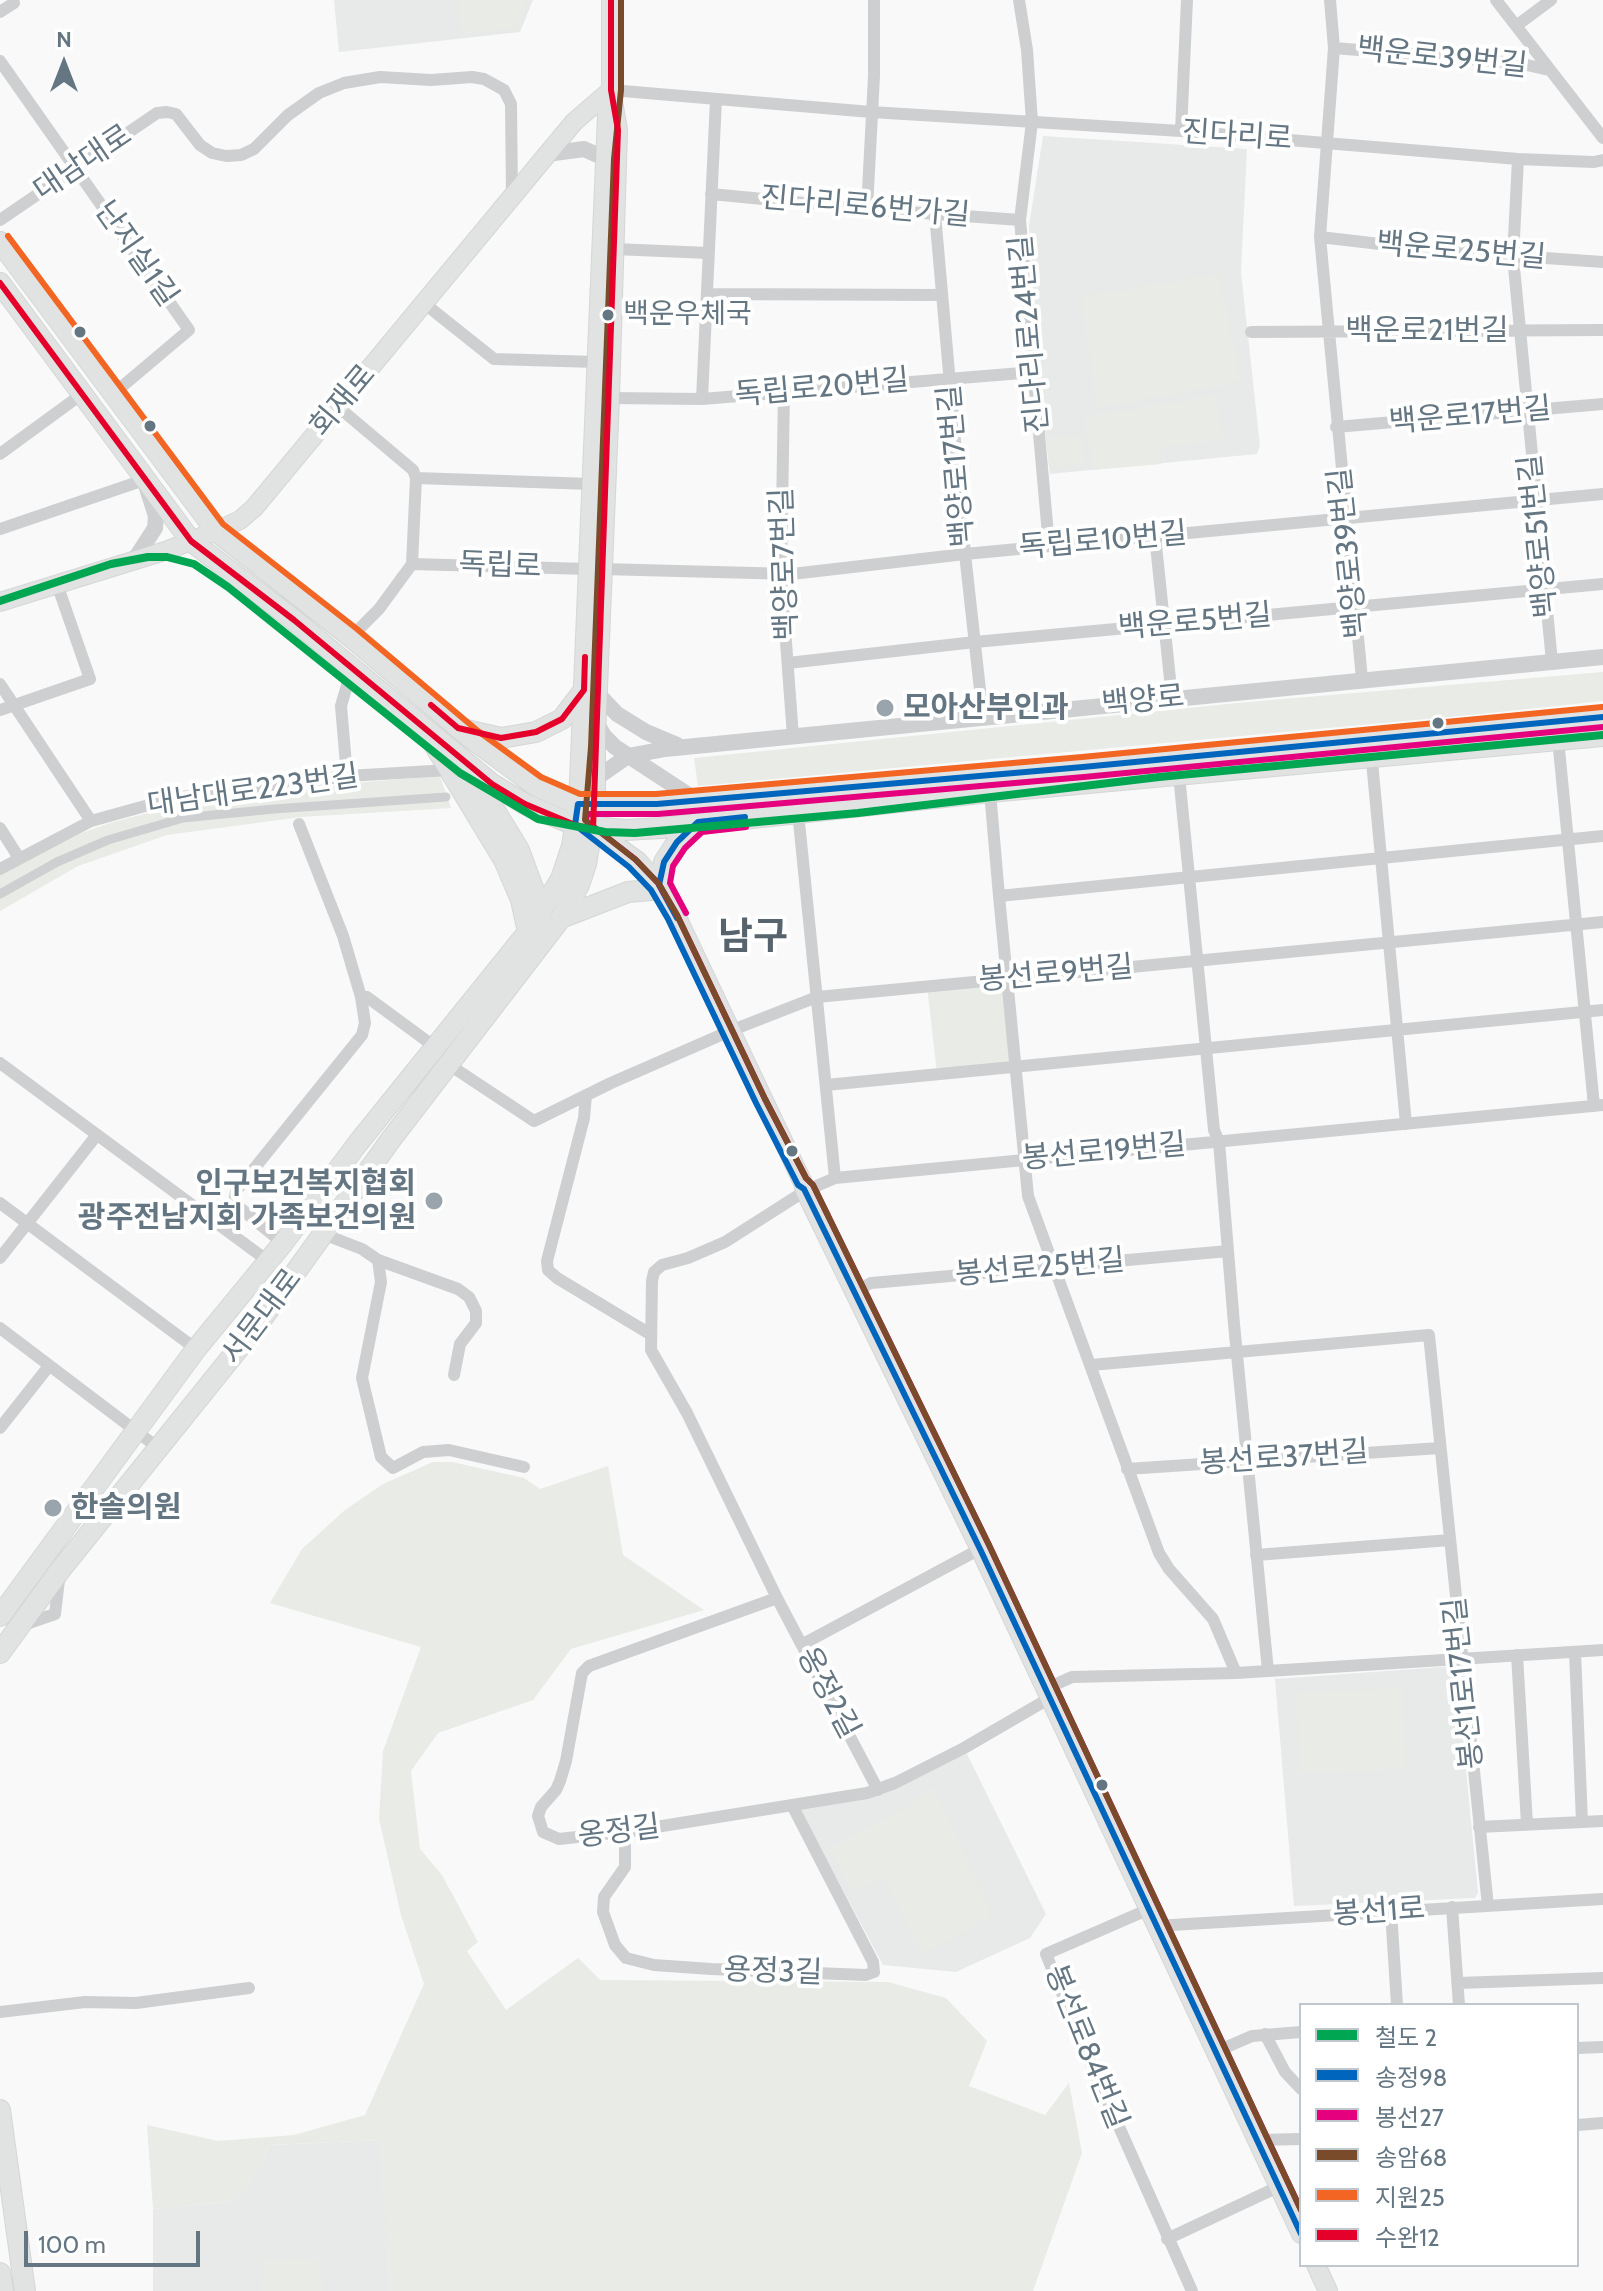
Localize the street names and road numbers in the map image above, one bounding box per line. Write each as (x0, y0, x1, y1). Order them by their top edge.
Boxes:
street label: 백운로39번길 (1355, 31, 1529, 85)
street label: 진다리로 (1181, 114, 1293, 158)
street label: 대남대로 (27, 117, 139, 209)
street label: 진다리로6번가길 (759, 180, 971, 234)
street label: 난지실1길 (87, 194, 185, 314)
street label: 백운로25번길 (1375, 226, 1547, 276)
street label: 진다리로24번길 (1003, 233, 1057, 435)
street label: 백운로21번길 (1345, 313, 1509, 349)
street label: 회재로 (303, 358, 383, 444)
street label: 독립로20번길 (733, 362, 911, 414)
street label: 백양로17번길 (932, 383, 982, 549)
street label: 백운로17번길 (1387, 391, 1553, 441)
street label: 백양로51번길 (1513, 453, 1565, 619)
street label: 백양로39번길 (1322, 466, 1376, 640)
street label: 백양로7번길 (764, 487, 806, 641)
street label: 독립로10번길 (1017, 516, 1189, 566)
street label: 독립로 (458, 547, 542, 585)
street label: 백운로5번길 (1117, 597, 1273, 647)
street label: 백양로 (1100, 679, 1186, 723)
street label: 대남대로223번길 (145, 758, 361, 824)
street label: 봉선로9번길 (977, 949, 1135, 999)
street label: 봉선로19번길 (1020, 1127, 1188, 1177)
street label: 봉선로25번길 (954, 1243, 1126, 1293)
street label: 서문대로 (214, 1262, 310, 1372)
street label: 봉선로37번길 (1198, 1434, 1370, 1482)
street label: 봉선1로17번길 (1437, 1595, 1491, 1771)
street label: 옹정2길 (789, 1641, 867, 1745)
street label: 옹정길 (576, 1809, 662, 1855)
street label: 봉선1로 (1332, 1891, 1426, 1933)
street label: 용정3길 (723, 1952, 823, 1992)
street label: 봉선로84번길 (1037, 1960, 1135, 2134)

